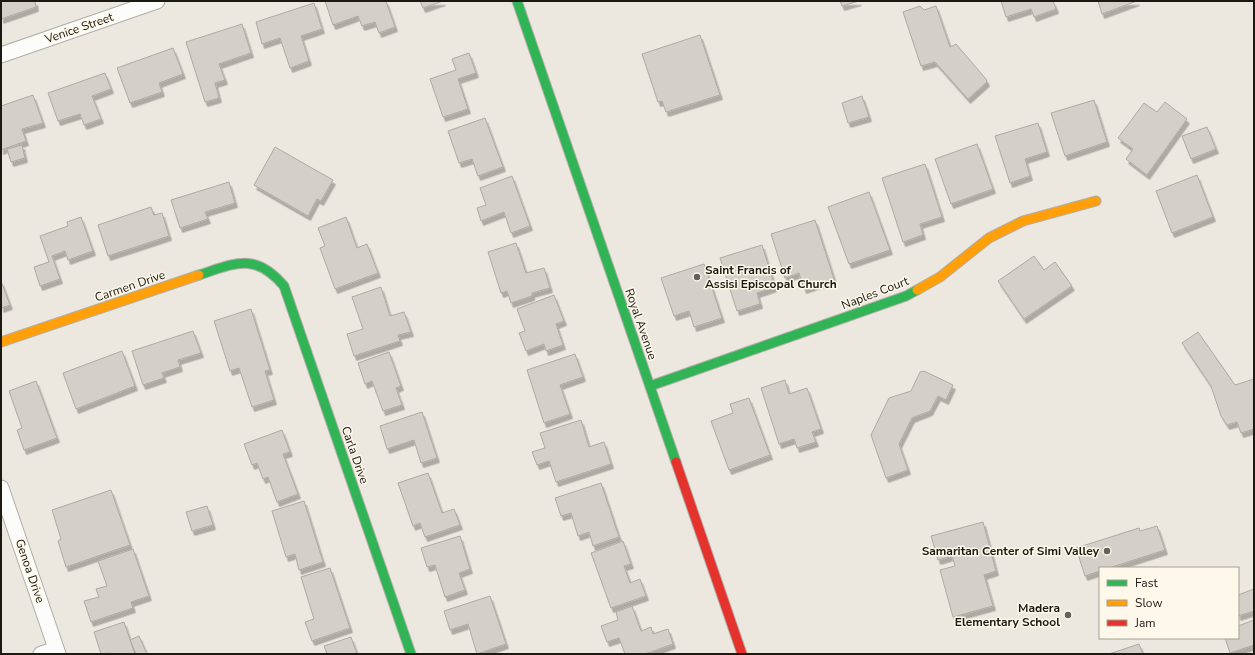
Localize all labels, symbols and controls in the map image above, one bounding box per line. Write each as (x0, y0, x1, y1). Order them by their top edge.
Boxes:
street label: Venice Street (42, 9, 116, 47)
place label: Saint Francis of Assisi Episcopal Church (705, 262, 837, 292)
street label: Carmen Drive (93, 266, 167, 306)
marker: Saint Francis of Assisi Episcopal Church (692, 272, 702, 282)
street label: Naples Court (839, 273, 912, 313)
street label: Royal Avenue (621, 286, 661, 362)
street label: Carla Drive (338, 424, 372, 486)
street label: Genoa Drive (12, 537, 48, 605)
place label: Samaritan Center of Simi Valley (922, 543, 1100, 559)
marker: Samaritan Center of Simi Valley (1102, 546, 1112, 556)
legend (1099, 567, 1239, 639)
text: Fast (1135, 575, 1158, 591)
text: Slow (1135, 595, 1163, 611)
place label: Madera Elementary School (955, 600, 1060, 630)
marker: Madera Elementary School (1063, 610, 1073, 620)
text: Jam (1134, 615, 1156, 631)

